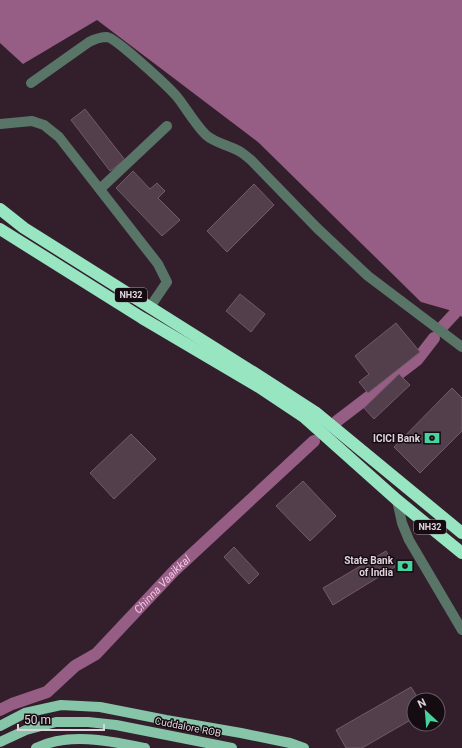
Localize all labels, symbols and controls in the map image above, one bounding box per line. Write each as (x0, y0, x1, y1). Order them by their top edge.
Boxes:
road number: NH32 (115, 288, 147, 302)
bank icon: ICICI Bank (423, 429, 441, 447)
place label: ICICI Bank (373, 433, 421, 444)
road number: NH32 (414, 520, 446, 534)
water label: Chinna Vaaikkal (131, 552, 193, 616)
place label: State Bank of India (344, 555, 394, 578)
bank icon: State Bank of India (396, 557, 414, 575)
north arrow (406, 692, 446, 732)
text: N (415, 696, 428, 711)
scale bar (18, 706, 104, 732)
text: 50 m (24, 713, 51, 727)
street label: Cuddalore ROB (154, 715, 222, 739)

